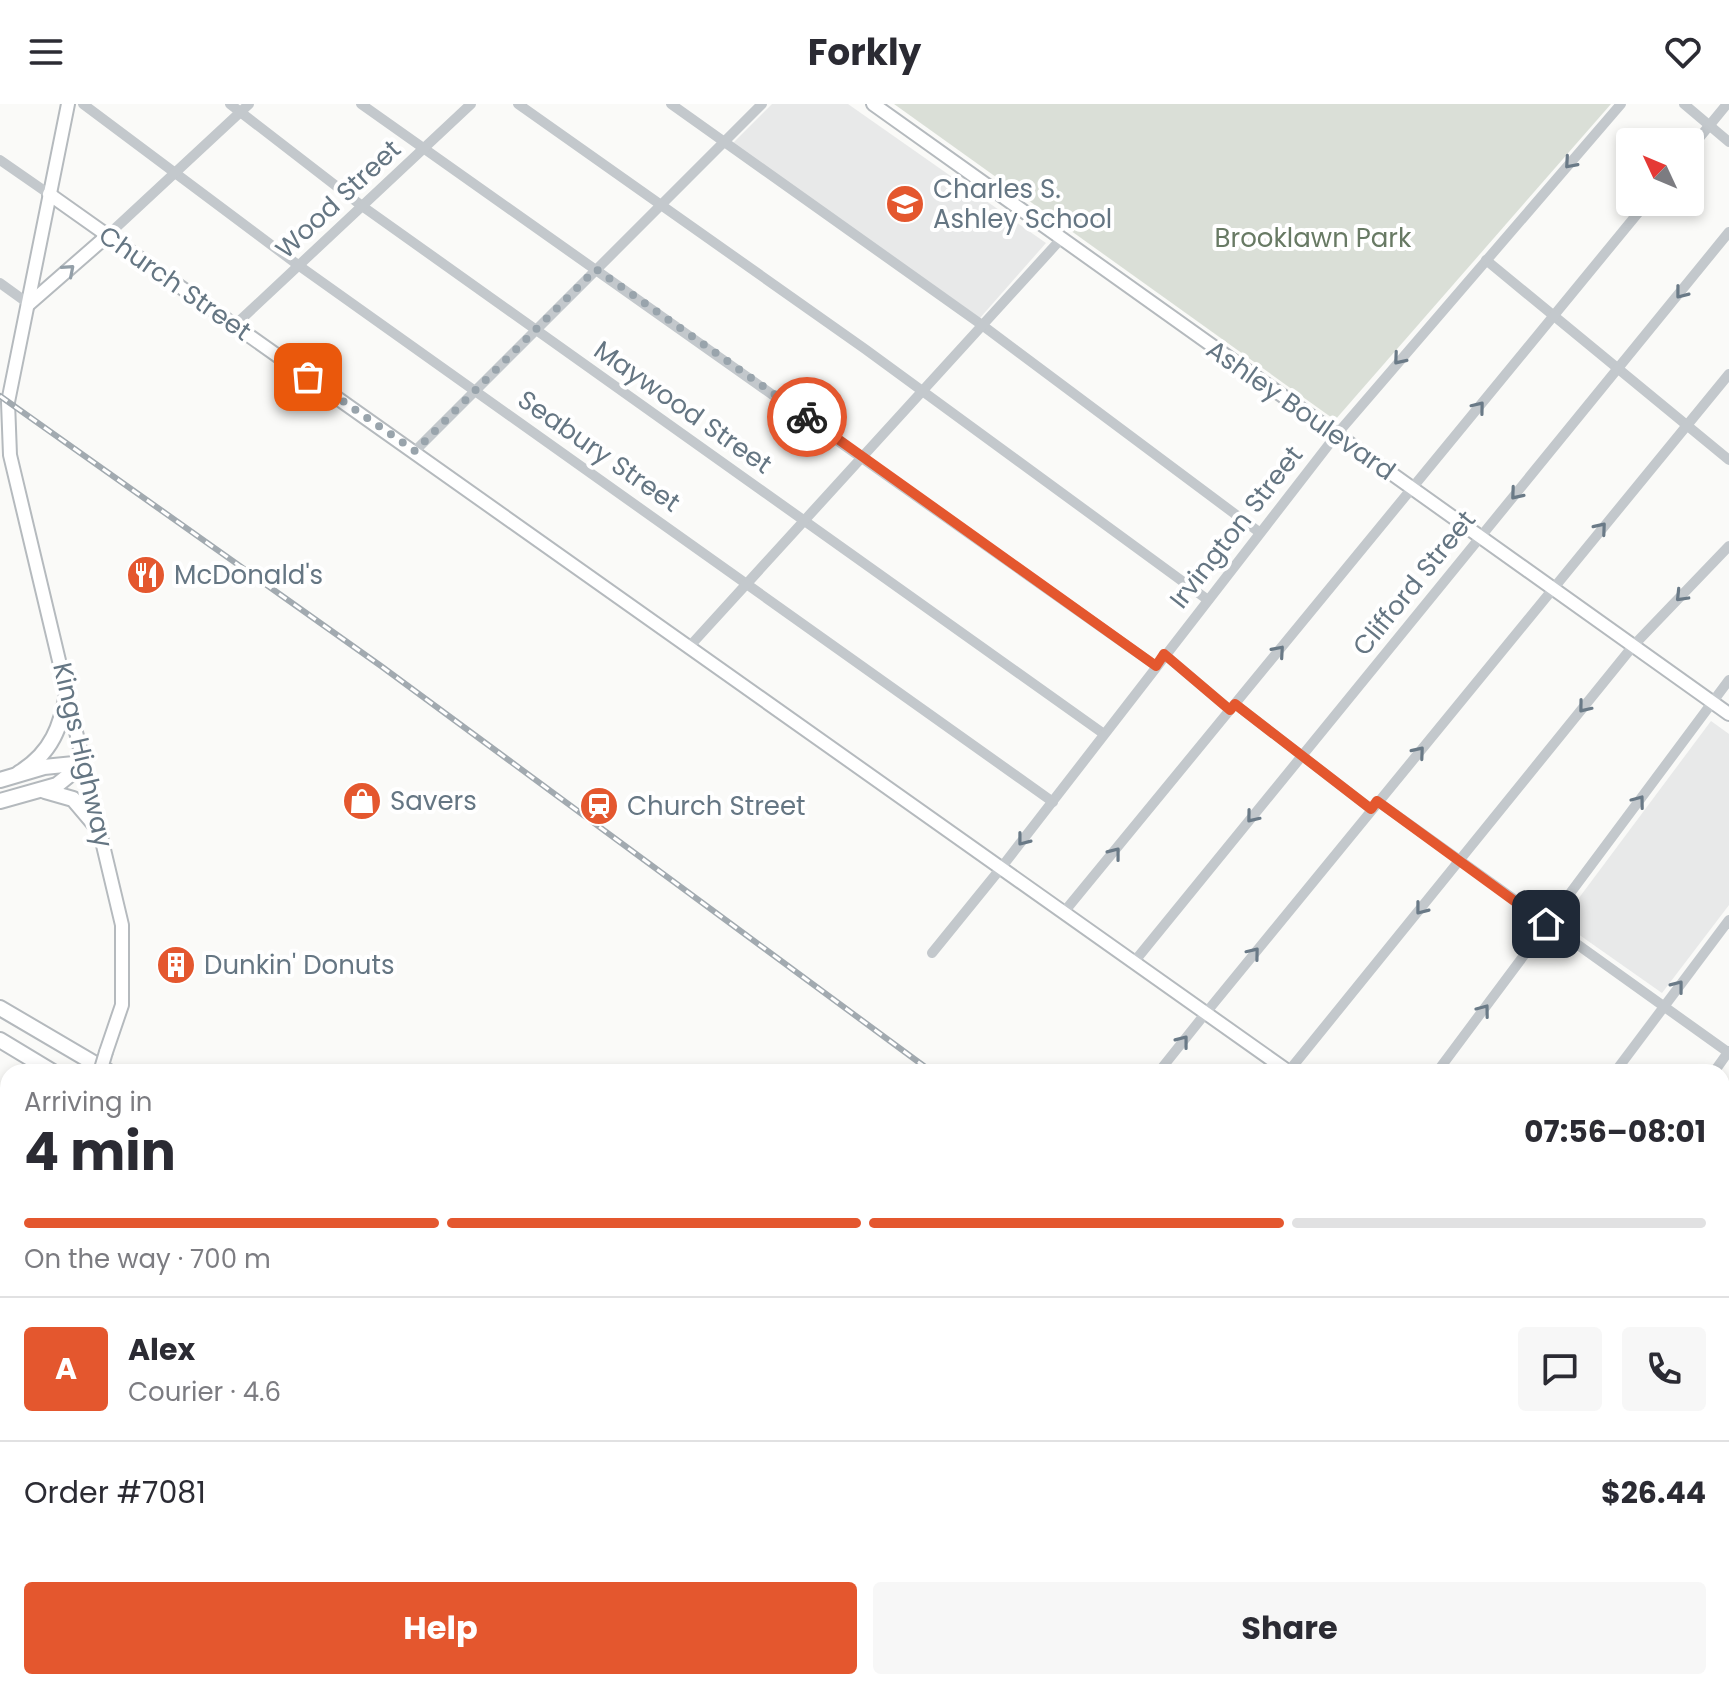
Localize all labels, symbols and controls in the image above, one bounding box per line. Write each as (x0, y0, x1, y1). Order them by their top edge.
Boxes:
text: Forkly (808, 27, 921, 78)
icon: menu (24, 30, 68, 74)
icon: heart (1661, 30, 1705, 74)
north arrow (1616, 128, 1704, 216)
map controls (1616, 128, 1704, 216)
street label: Wood Street (267, 132, 409, 266)
one-way arrow (1565, 153, 1580, 168)
place label: Charles S. Ashley School (933, 171, 1112, 237)
school or university icon: Charles S. Ashley School (884, 183, 926, 225)
street label: Church Street (92, 217, 258, 349)
park label: Brooklawn Park (1215, 220, 1412, 256)
one-way arrow (60, 265, 74, 280)
one-way arrow (1676, 284, 1690, 299)
street label: Ashley Boulevard (1199, 331, 1403, 489)
street label: Maywood Street (587, 332, 779, 482)
pin (274, 343, 342, 411)
one-way arrow (1394, 350, 1409, 364)
icon: bag (286, 355, 330, 399)
courier (767, 377, 847, 457)
street label: Seabury Street (511, 382, 687, 520)
icon: bike (785, 395, 829, 439)
one-way arrow (1469, 402, 1484, 417)
street label: Irvington Street (1161, 438, 1311, 616)
one-way arrow (1511, 485, 1526, 499)
street label: Clifford Street (1344, 503, 1484, 663)
one-way arrow (1591, 523, 1606, 538)
restaurant icon: McDonald's (125, 554, 167, 596)
place label: McDonald's (174, 557, 323, 593)
one-way arrow (1676, 587, 1690, 601)
one-way arrow (1269, 646, 1284, 660)
street label: Kings Highway (44, 659, 122, 851)
one-way arrow (1580, 698, 1594, 713)
one-way arrow (1409, 747, 1424, 761)
shop icon: Savers (341, 780, 383, 822)
place label: Savers (390, 783, 477, 819)
station icon: Church Street (578, 785, 620, 827)
place label: Church Street (627, 788, 806, 824)
one-way arrow (1630, 796, 1644, 810)
one-way arrow (1247, 808, 1261, 823)
one-way arrow (1018, 831, 1032, 846)
one-way arrow (1105, 847, 1119, 862)
pin (1512, 890, 1580, 958)
one-way arrow (1416, 900, 1430, 915)
icon: home (1524, 902, 1568, 946)
building icon: Dunkin' Donuts (155, 944, 197, 986)
place label: Dunkin' Donuts (204, 947, 395, 983)
one-way arrow (1244, 948, 1259, 962)
one-way arrow (1668, 980, 1682, 995)
one-way arrow (1475, 1004, 1489, 1019)
one-way arrow (1173, 1036, 1188, 1050)
text: Arriving in (24, 1084, 153, 1120)
text: 07:56–08:01 (1524, 1110, 1706, 1153)
text: 4 min (24, 1115, 176, 1188)
text: On the way · 700 m (24, 1241, 271, 1277)
button: chat (1518, 1327, 1602, 1411)
button: phone (1622, 1327, 1706, 1411)
text: Alex (128, 1328, 195, 1371)
text: A (55, 1347, 77, 1390)
text: Courier · 4.6 (128, 1374, 281, 1410)
text: Order #7081 (24, 1471, 206, 1514)
text: $26.44 (1601, 1471, 1706, 1514)
button: Help (24, 1582, 857, 1674)
button: Share (873, 1582, 1706, 1674)

